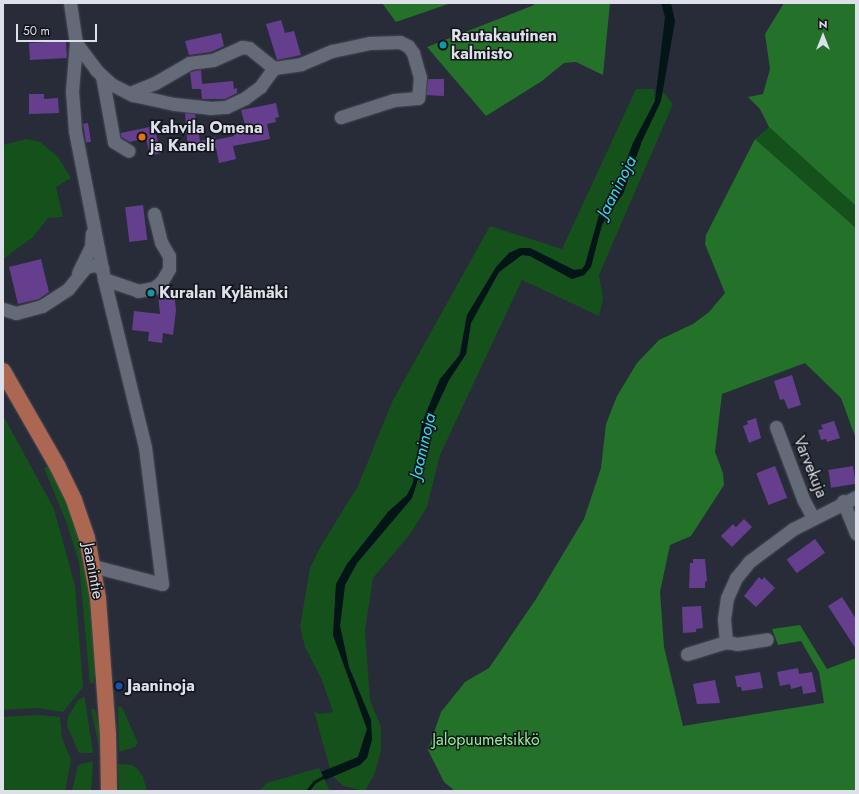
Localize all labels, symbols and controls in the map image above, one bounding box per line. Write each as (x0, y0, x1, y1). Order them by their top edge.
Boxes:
scale bar (18, 16, 99, 42)
north arrow (803, 16, 843, 56)
text: N (819, 16, 827, 32)
text: 50 m (23, 22, 50, 40)
place label: Rautakautinen kalmisto (451, 26, 557, 64)
marker: Rautakautinen kalmisto (438, 40, 448, 50)
place label: Kahvila Omena ja Kaneli (150, 118, 263, 156)
marker: Kahvila Omena ja Kaneli (137, 132, 147, 142)
water label: Jaaninoja (593, 153, 641, 221)
place label: Kuralan Kylämäki (159, 283, 288, 303)
marker: Kuralan Kylämäki (146, 288, 156, 298)
water label: Jaaninoja (406, 411, 440, 481)
street label: Varvekuja (789, 433, 831, 501)
street label: Jaanintie (79, 542, 107, 600)
place label: Jaaninoja (127, 676, 195, 696)
marker: Jaaninoja (114, 681, 124, 691)
park label: Jalopuumetsikkö (432, 730, 540, 750)

